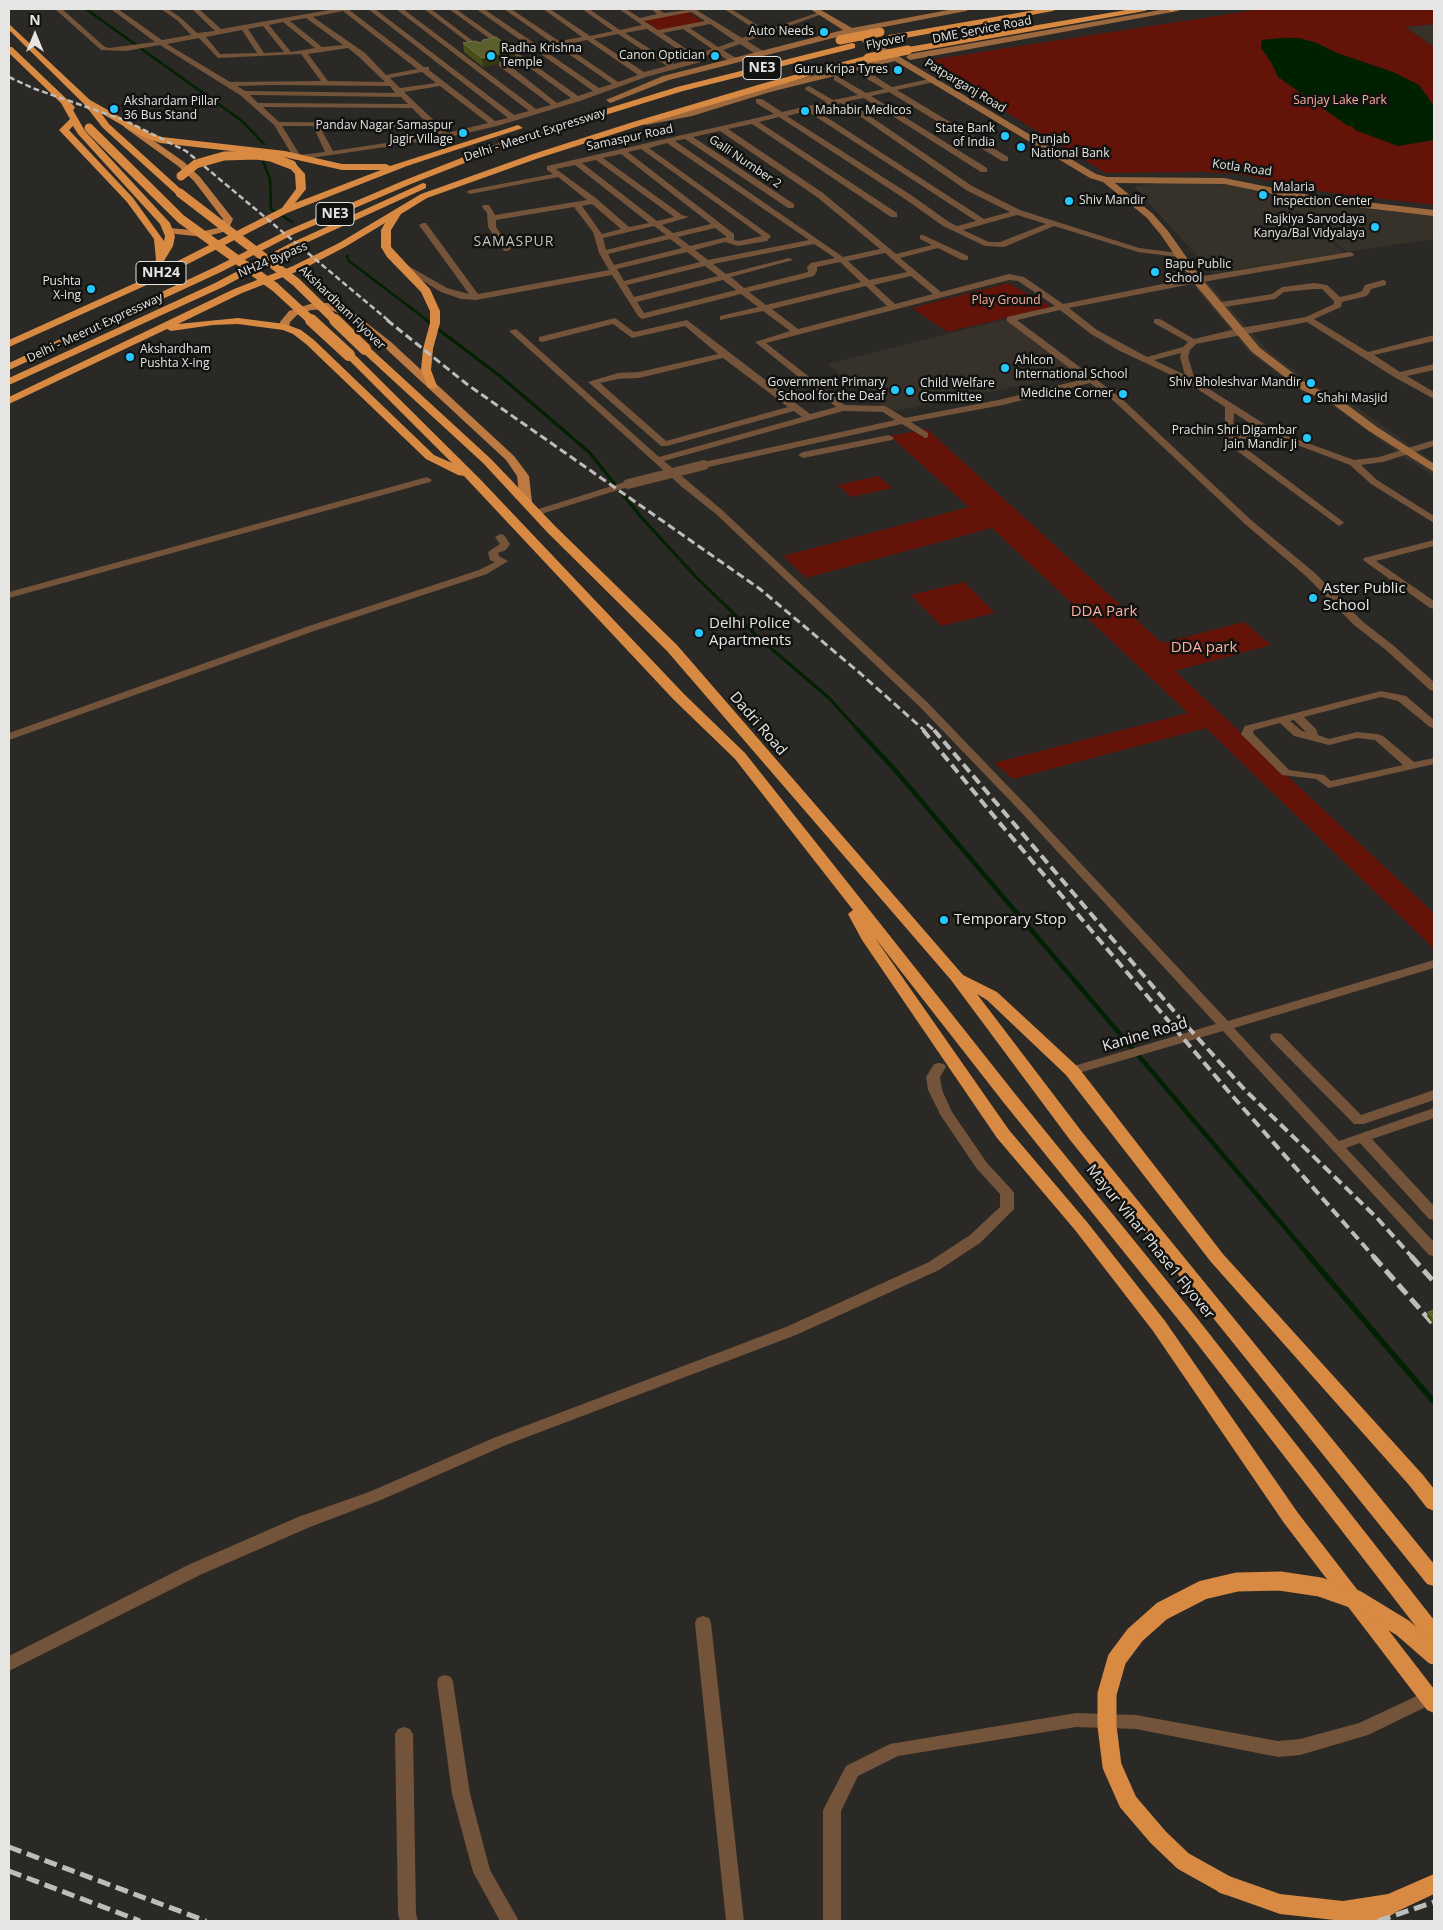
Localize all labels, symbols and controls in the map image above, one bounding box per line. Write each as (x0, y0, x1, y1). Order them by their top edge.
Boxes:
north arrow (10, 10, 60, 60)
text: N (29, 10, 41, 29)
street label: DME Service Road (931, 13, 1033, 47)
place label: Auto Needs (749, 25, 814, 39)
marker: Auto Needs (818, 26, 830, 38)
street label: Flyover (865, 31, 907, 53)
place label: Radha Krishna Temple (501, 42, 582, 70)
place label: Canon Optician (619, 49, 705, 63)
marker: Radha Krishna Temple (485, 50, 497, 62)
marker: Canon Optician (709, 50, 721, 62)
road number: NE3 (743, 56, 781, 80)
street label: Patparganj Road (922, 56, 1008, 116)
place label: Guru Kripa Tyres (794, 63, 888, 77)
marker: Guru Kripa Tyres (892, 64, 904, 76)
park label: Sanjay Lake Park (1293, 94, 1387, 108)
place label: Akshardam Pillar 36 Bus Stand (124, 95, 219, 123)
marker: Akshardam Pillar 36 Bus Stand (108, 103, 120, 115)
place label: Mahabir Medicos (815, 104, 911, 118)
street label: Delhi - Meerut Expressway (462, 105, 608, 165)
marker: Mahabir Medicos (799, 105, 811, 117)
place label: Pandav Nagar Samaspur Jagir Village (315, 119, 453, 147)
street label: Samaspur Road (585, 122, 675, 154)
place label: State Bank of India (935, 122, 995, 150)
marker: Pandav Nagar Samaspur Jagir Village (457, 127, 469, 139)
marker: State Bank of India (999, 130, 1011, 142)
street label: Galli Number 2 (706, 133, 784, 191)
place label: Punjab National Bank (1031, 133, 1109, 161)
marker: Punjab National Bank (1015, 141, 1027, 153)
street label: Kotla Road (1211, 157, 1273, 179)
place label: Malaria Inspection Center (1273, 181, 1372, 209)
marker: Malaria Inspection Center (1257, 189, 1269, 201)
place label: Shiv Mandir (1079, 194, 1145, 208)
marker: Shiv Mandir (1063, 195, 1075, 207)
road number: NE3 (316, 202, 354, 225)
place label: Rajkiya Sarvodaya Kanya/Bal Vidyalaya (1253, 213, 1365, 241)
marker: Rajkiya Sarvodaya Kanya/Bal Vidyalaya (1369, 221, 1381, 233)
district label: SAMASPUR (473, 234, 555, 250)
street label: NH24 Bypass (236, 239, 310, 281)
place label: Bapu Public School (1165, 258, 1231, 286)
road number: NH24 (136, 262, 186, 284)
street label: Akshardham Flyover (296, 263, 388, 353)
marker: Bapu Public School (1149, 266, 1161, 278)
place label: Pushta X-ing (42, 275, 81, 303)
marker: Pushta X-ing (85, 283, 97, 295)
street label: Delhi - Meerut Expressway (25, 290, 165, 366)
park label: Play Ground (972, 294, 1040, 308)
place label: Akshardham Pushta X-ing (140, 343, 211, 371)
marker: Akshardham Pushta X-ing (124, 351, 136, 363)
place label: Ahlcon International School (1015, 354, 1128, 382)
marker: Ahlcon International School (999, 362, 1011, 374)
place label: Government Primary School for the Deaf (768, 376, 885, 404)
place label: Shiv Bholeshvar Mandir (1169, 376, 1301, 390)
place label: Child Welfare Committee (920, 377, 995, 405)
marker: Shiv Bholeshvar Mandir (1305, 377, 1317, 389)
marker: Government Primary School for the Deaf (889, 384, 901, 396)
marker: Child Welfare Committee (904, 385, 916, 397)
place label: Medicine Corner (1020, 387, 1113, 401)
marker: Medicine Corner (1117, 388, 1129, 400)
place label: Shahi Masjid (1317, 392, 1388, 406)
marker: Shahi Masjid (1301, 393, 1313, 405)
place label: Prachin Shri Digambar Jain Mandir Ji (1172, 424, 1297, 452)
marker: Prachin Shri Digambar Jain Mandir Ji (1301, 432, 1313, 444)
place label: Aster Public School (1323, 580, 1406, 615)
marker: Aster Public School (1307, 592, 1319, 604)
park label: DDA Park (1071, 603, 1137, 621)
place label: Delhi Police Apartments (709, 615, 791, 650)
marker: Delhi Police Apartments (693, 627, 705, 639)
park label: DDA park (1171, 639, 1237, 657)
street label: Dadri Road (726, 689, 790, 759)
place label: Temporary Stop (954, 911, 1067, 929)
marker: Temporary Stop (938, 914, 950, 926)
street label: Kanine Road (1100, 1014, 1190, 1056)
street label: Mayur Vihar Phase1 Flyover (1082, 1161, 1218, 1323)

